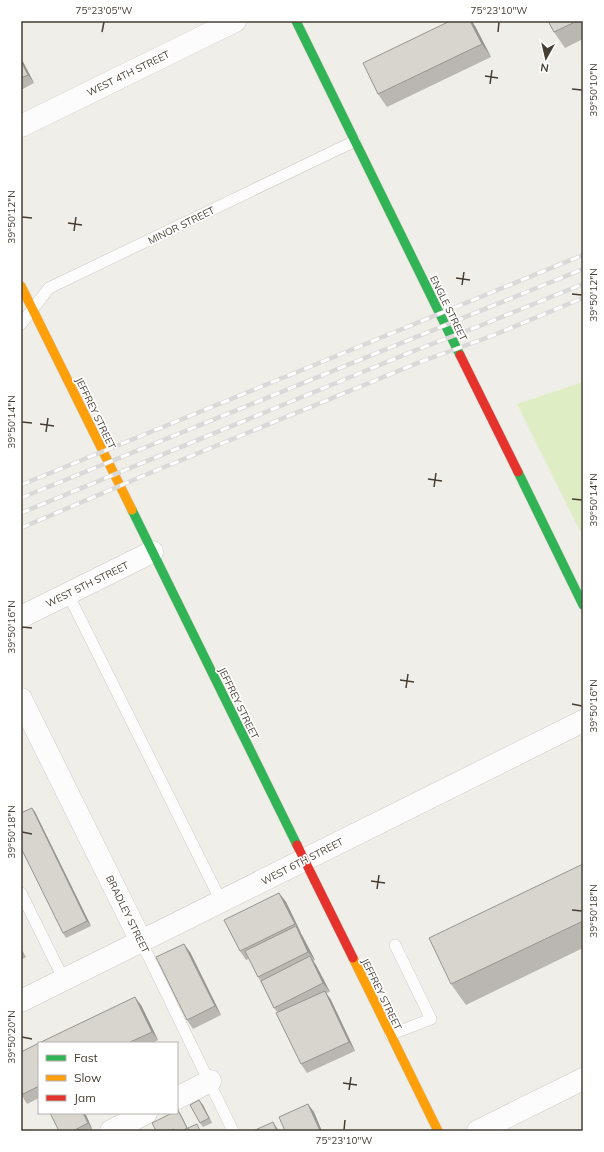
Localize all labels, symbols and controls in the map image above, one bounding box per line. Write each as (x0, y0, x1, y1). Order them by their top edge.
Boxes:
text: 75°23'05"W (76, 4, 132, 17)
text: 75°23'10"W (471, 4, 527, 17)
north arrow (526, 38, 566, 78)
street label: WEST 4TH STREET (85, 48, 172, 99)
text: N (540, 60, 550, 75)
text: 39°50'10"N (587, 63, 600, 117)
text: 39°50'12"N (5, 190, 18, 244)
street label: MINOR STREET (146, 204, 217, 247)
text: 39°50'12"N (587, 268, 600, 322)
street label: ENGLE STREET (427, 273, 470, 343)
street label: JEFFREY STREET (72, 375, 119, 451)
text: 39°50'14"N (5, 395, 18, 449)
text: 39°50'14"N (587, 473, 600, 527)
street label: WEST 5TH STREET (44, 559, 131, 610)
text: 39°50'16"N (5, 600, 18, 654)
street label: JEFFREY STREET (215, 665, 262, 741)
text: 39°50'16"N (587, 679, 600, 733)
text: 39°50'18"N (5, 805, 18, 859)
street label: WEST 6TH STREET (259, 835, 346, 888)
street label: BRADLEY STREET (103, 873, 152, 955)
text: 39°50'18"N (587, 884, 600, 938)
street label: JEFFREY STREET (358, 956, 405, 1032)
text: 39°50'20"N (5, 1010, 18, 1064)
legend (38, 1042, 178, 1114)
text: Fast (74, 1050, 98, 1065)
text: Slow (74, 1070, 102, 1085)
text: Jam (74, 1090, 96, 1105)
text: 75°23'10"W (316, 1134, 372, 1147)

